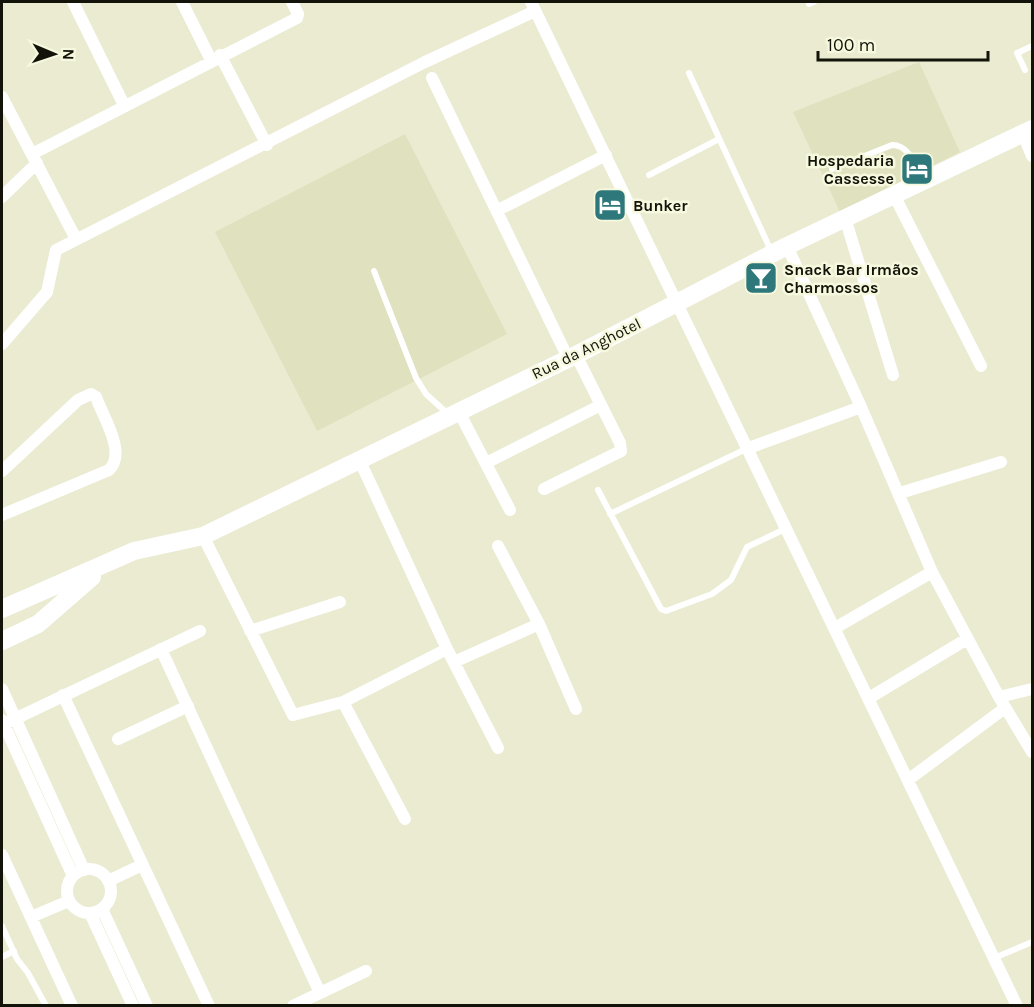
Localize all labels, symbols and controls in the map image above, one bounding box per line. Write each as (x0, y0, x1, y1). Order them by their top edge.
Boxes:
north arrow (24, 24, 84, 84)
scale bar (818, 24, 988, 62)
text: 100 m (827, 34, 875, 56)
text: N (59, 48, 78, 61)
place label: Hospedaria Cassesse (807, 151, 894, 188)
hotel icon: Hospedaria Cassesse (899, 151, 935, 187)
hotel icon: Bunker (592, 187, 628, 223)
place label: Bunker (633, 196, 688, 215)
bar icon: Snack Bar Irmãos Charmossos (743, 260, 779, 296)
place label: Snack Bar Irmãos Charmossos (784, 260, 919, 297)
street label: Rua da Anghotel (528, 314, 644, 383)

